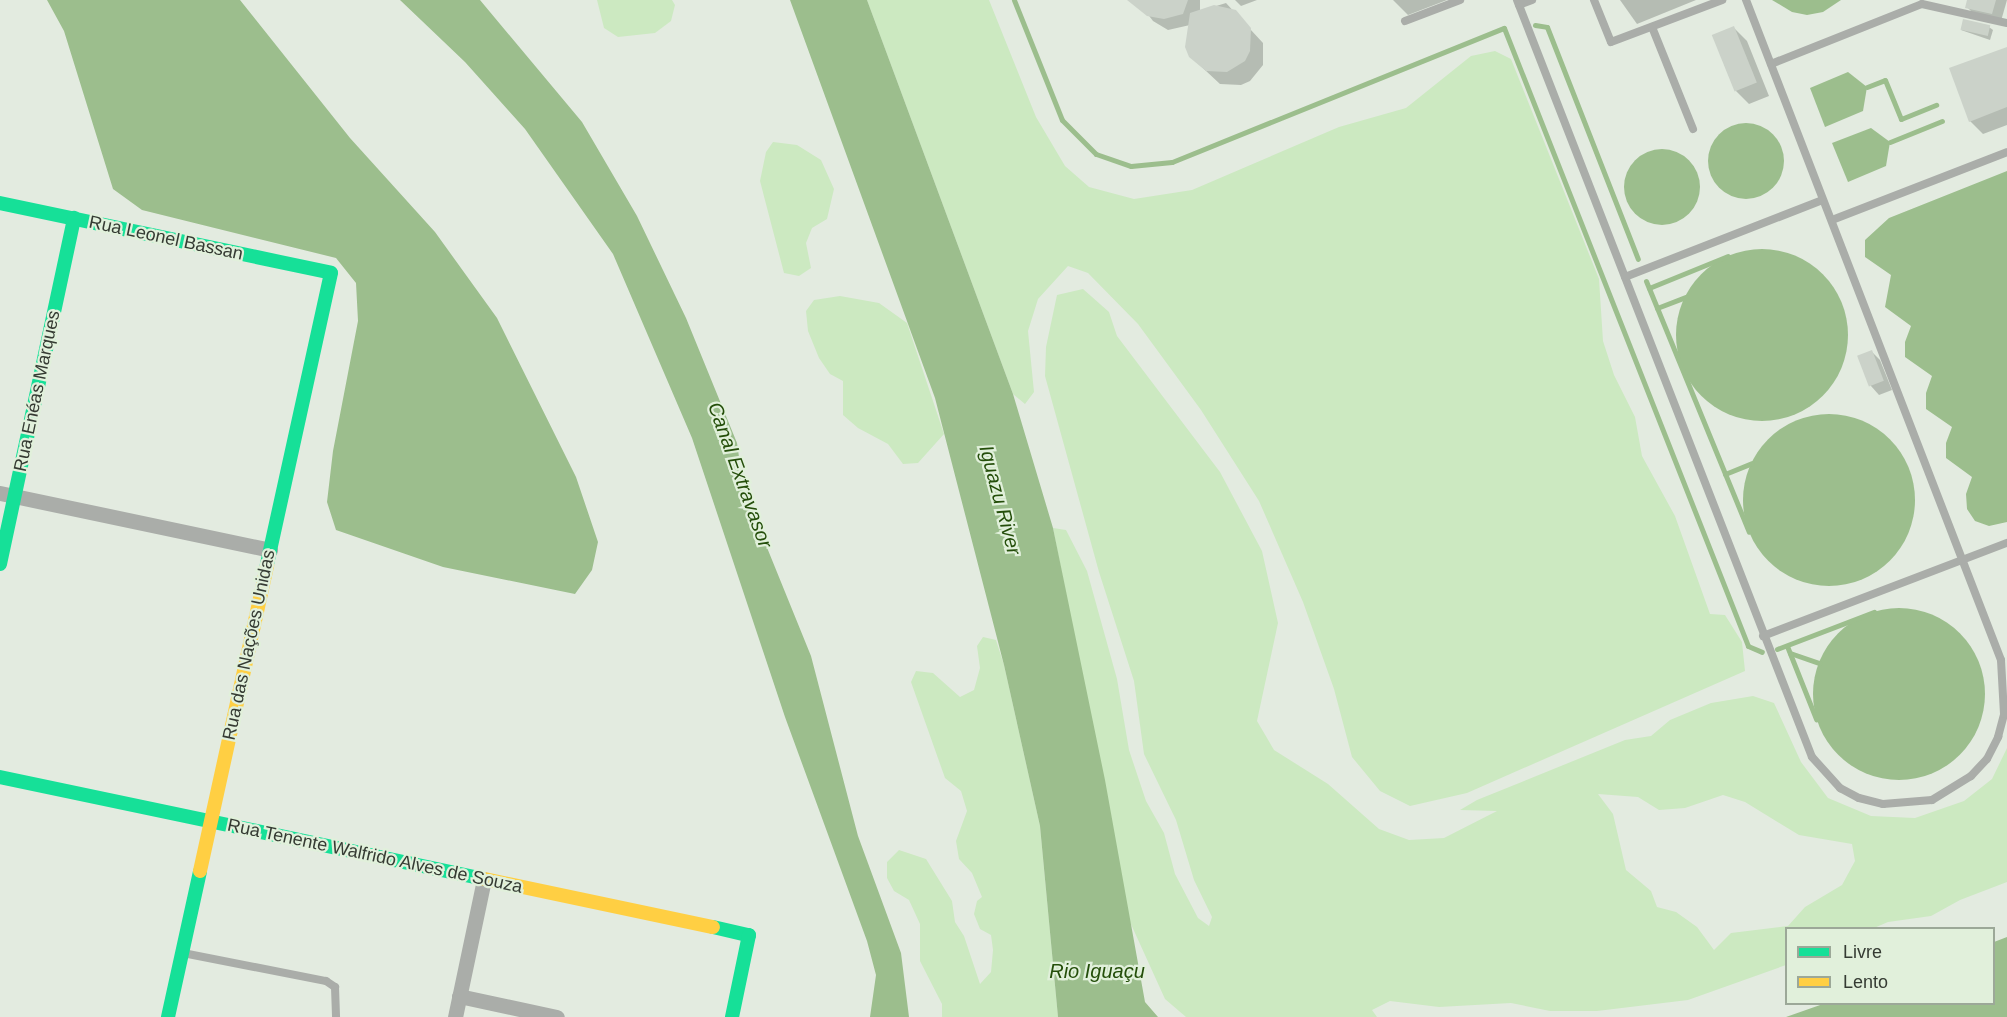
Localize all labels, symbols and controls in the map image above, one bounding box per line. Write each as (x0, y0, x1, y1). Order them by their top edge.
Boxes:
street label: Rua Leonel Bassan (87, 211, 245, 265)
street label: Rua Enéas Marques (9, 309, 65, 473)
water label: Canal Extravasor (702, 399, 778, 551)
water label: Iguazu River (974, 443, 1026, 557)
street label: Rua das Nações Unidas (218, 548, 280, 742)
street label: Rua Tenente Walfrido Alves de Souza (225, 814, 525, 898)
legend (1785, 927, 1995, 1005)
text: Livre (1843, 942, 1882, 962)
water label: Rio Iguaçu (1049, 959, 1145, 983)
text: Lento (1843, 972, 1888, 992)

